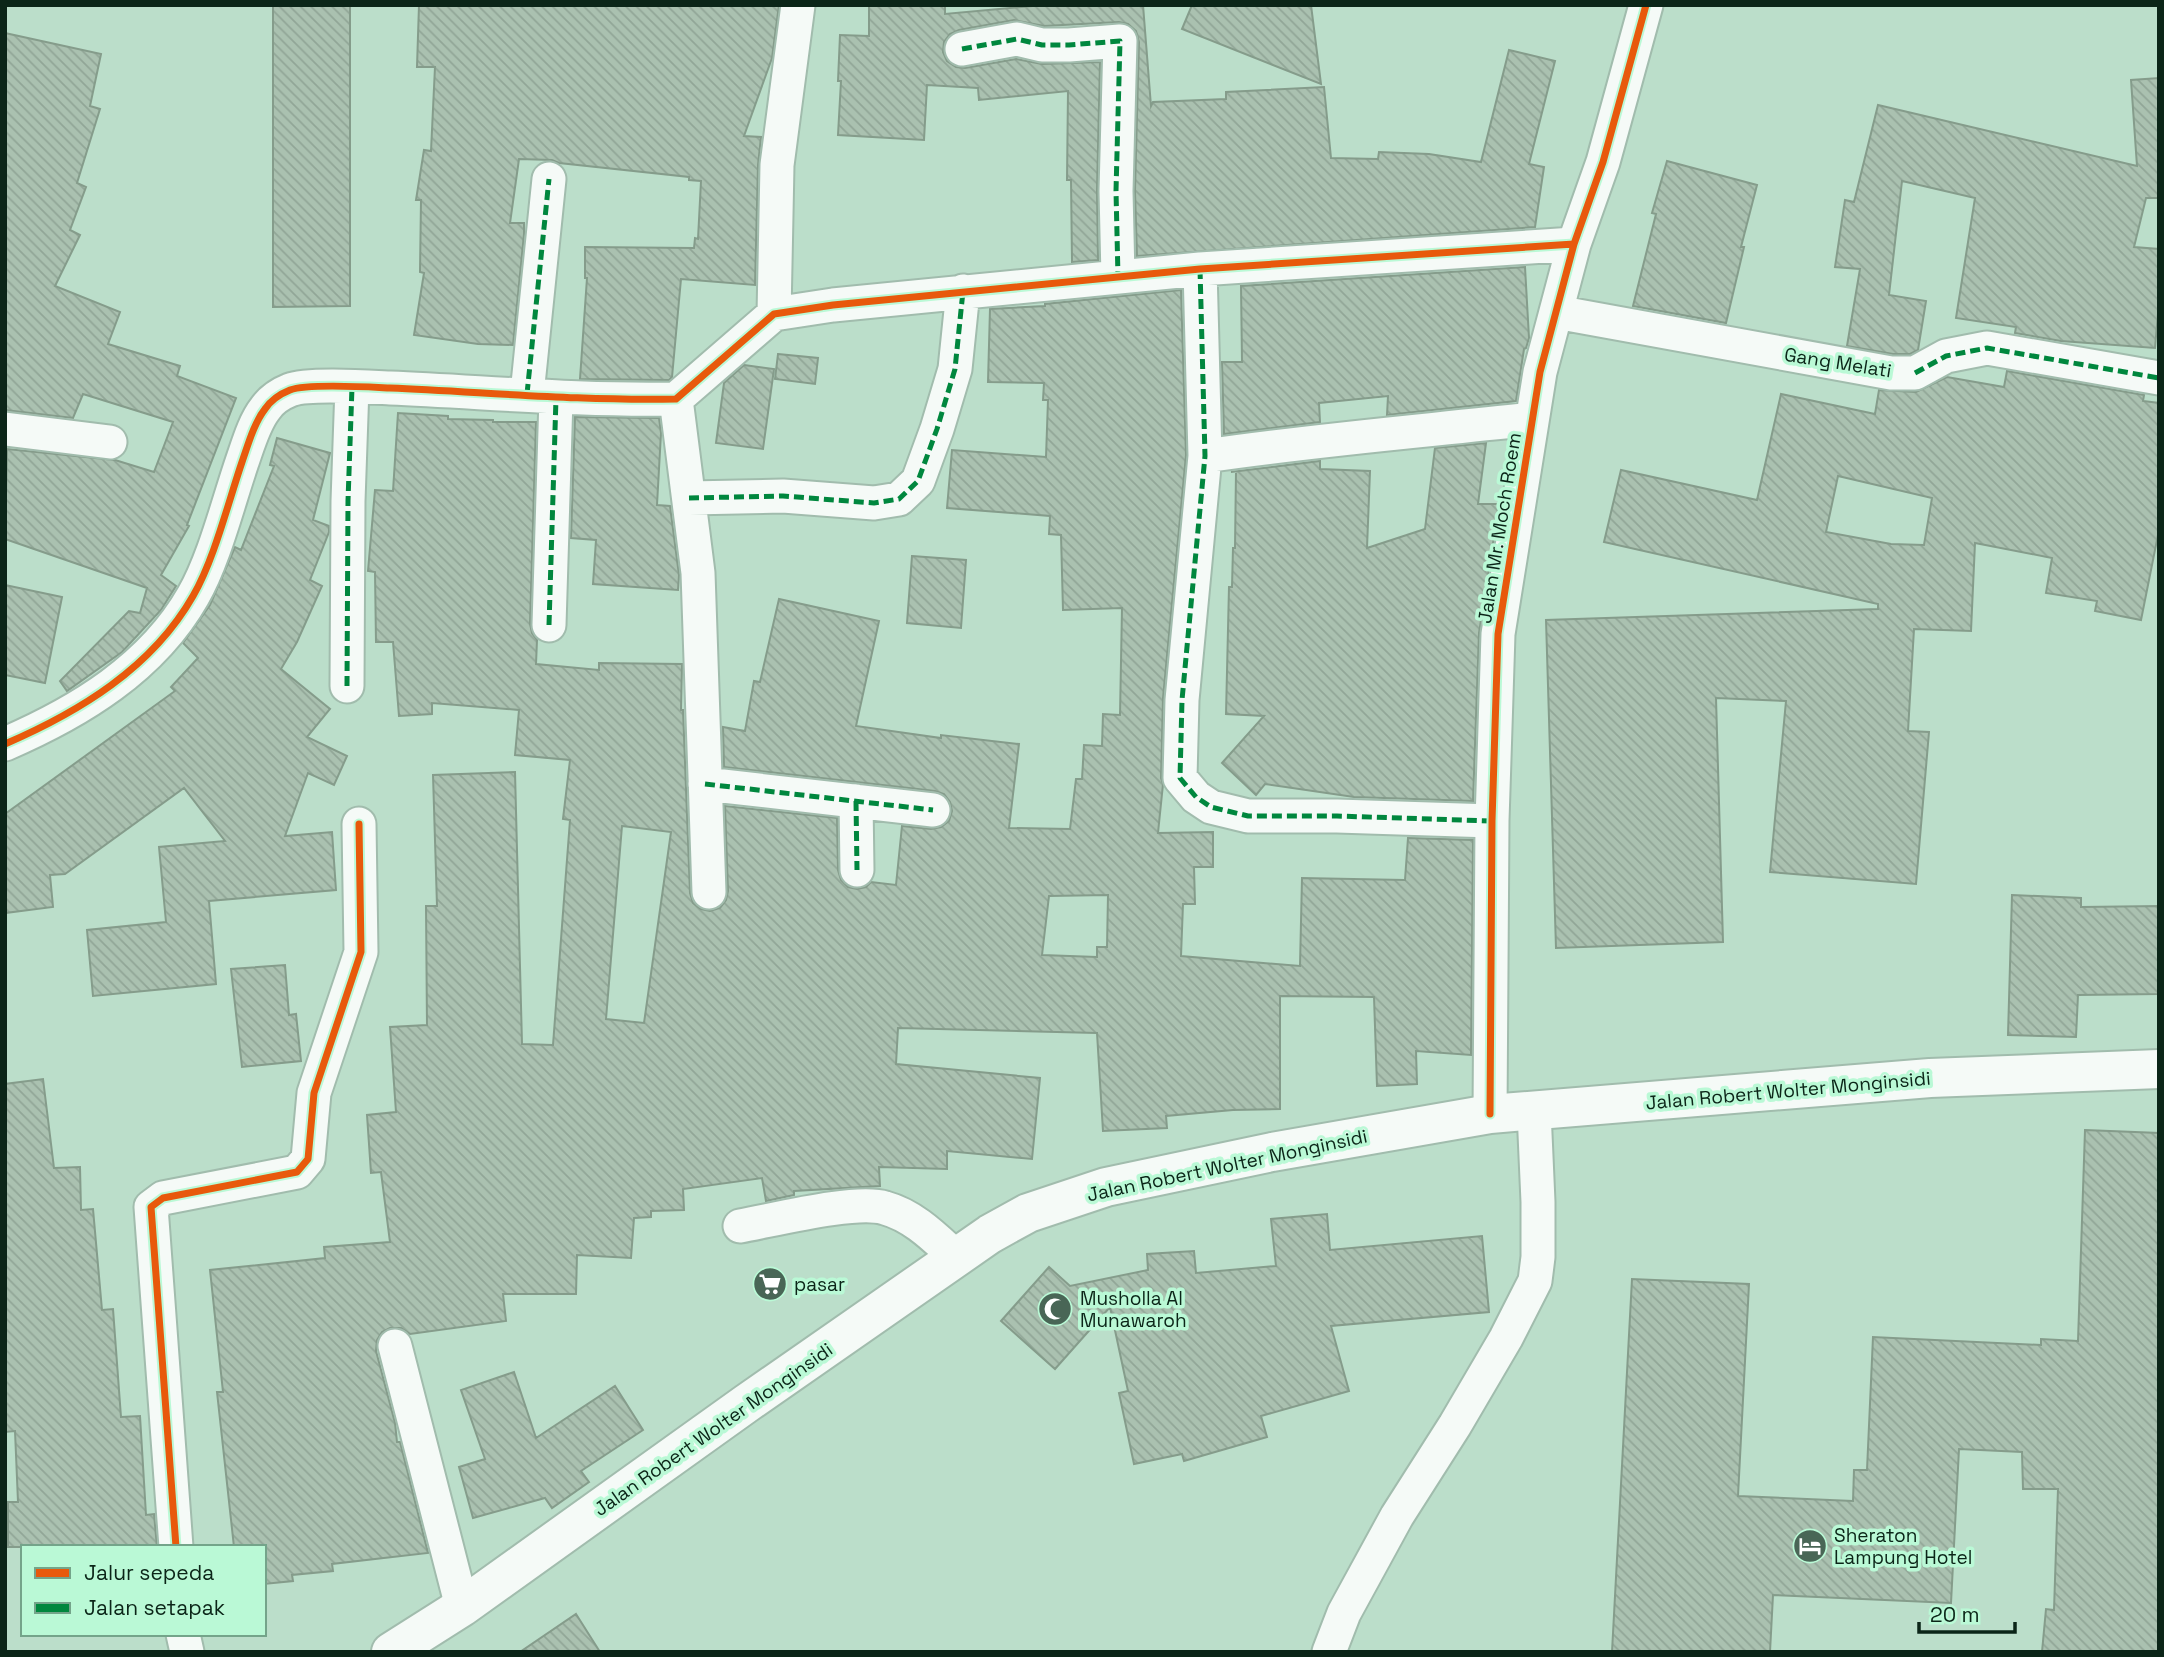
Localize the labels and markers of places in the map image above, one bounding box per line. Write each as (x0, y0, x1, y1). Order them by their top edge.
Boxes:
supermarket icon: pasar (751, 1265, 789, 1303)
place label: pasar (794, 1272, 845, 1297)
place label: Musholla Al Munawaroh (1080, 1286, 1187, 1333)
mosque icon: Musholla Al Munawaroh (1036, 1290, 1074, 1328)
place label: Sheraton Lampung Hotel (1834, 1523, 1972, 1570)
hotel icon: Sheraton Lampung Hotel (1791, 1527, 1829, 1565)

